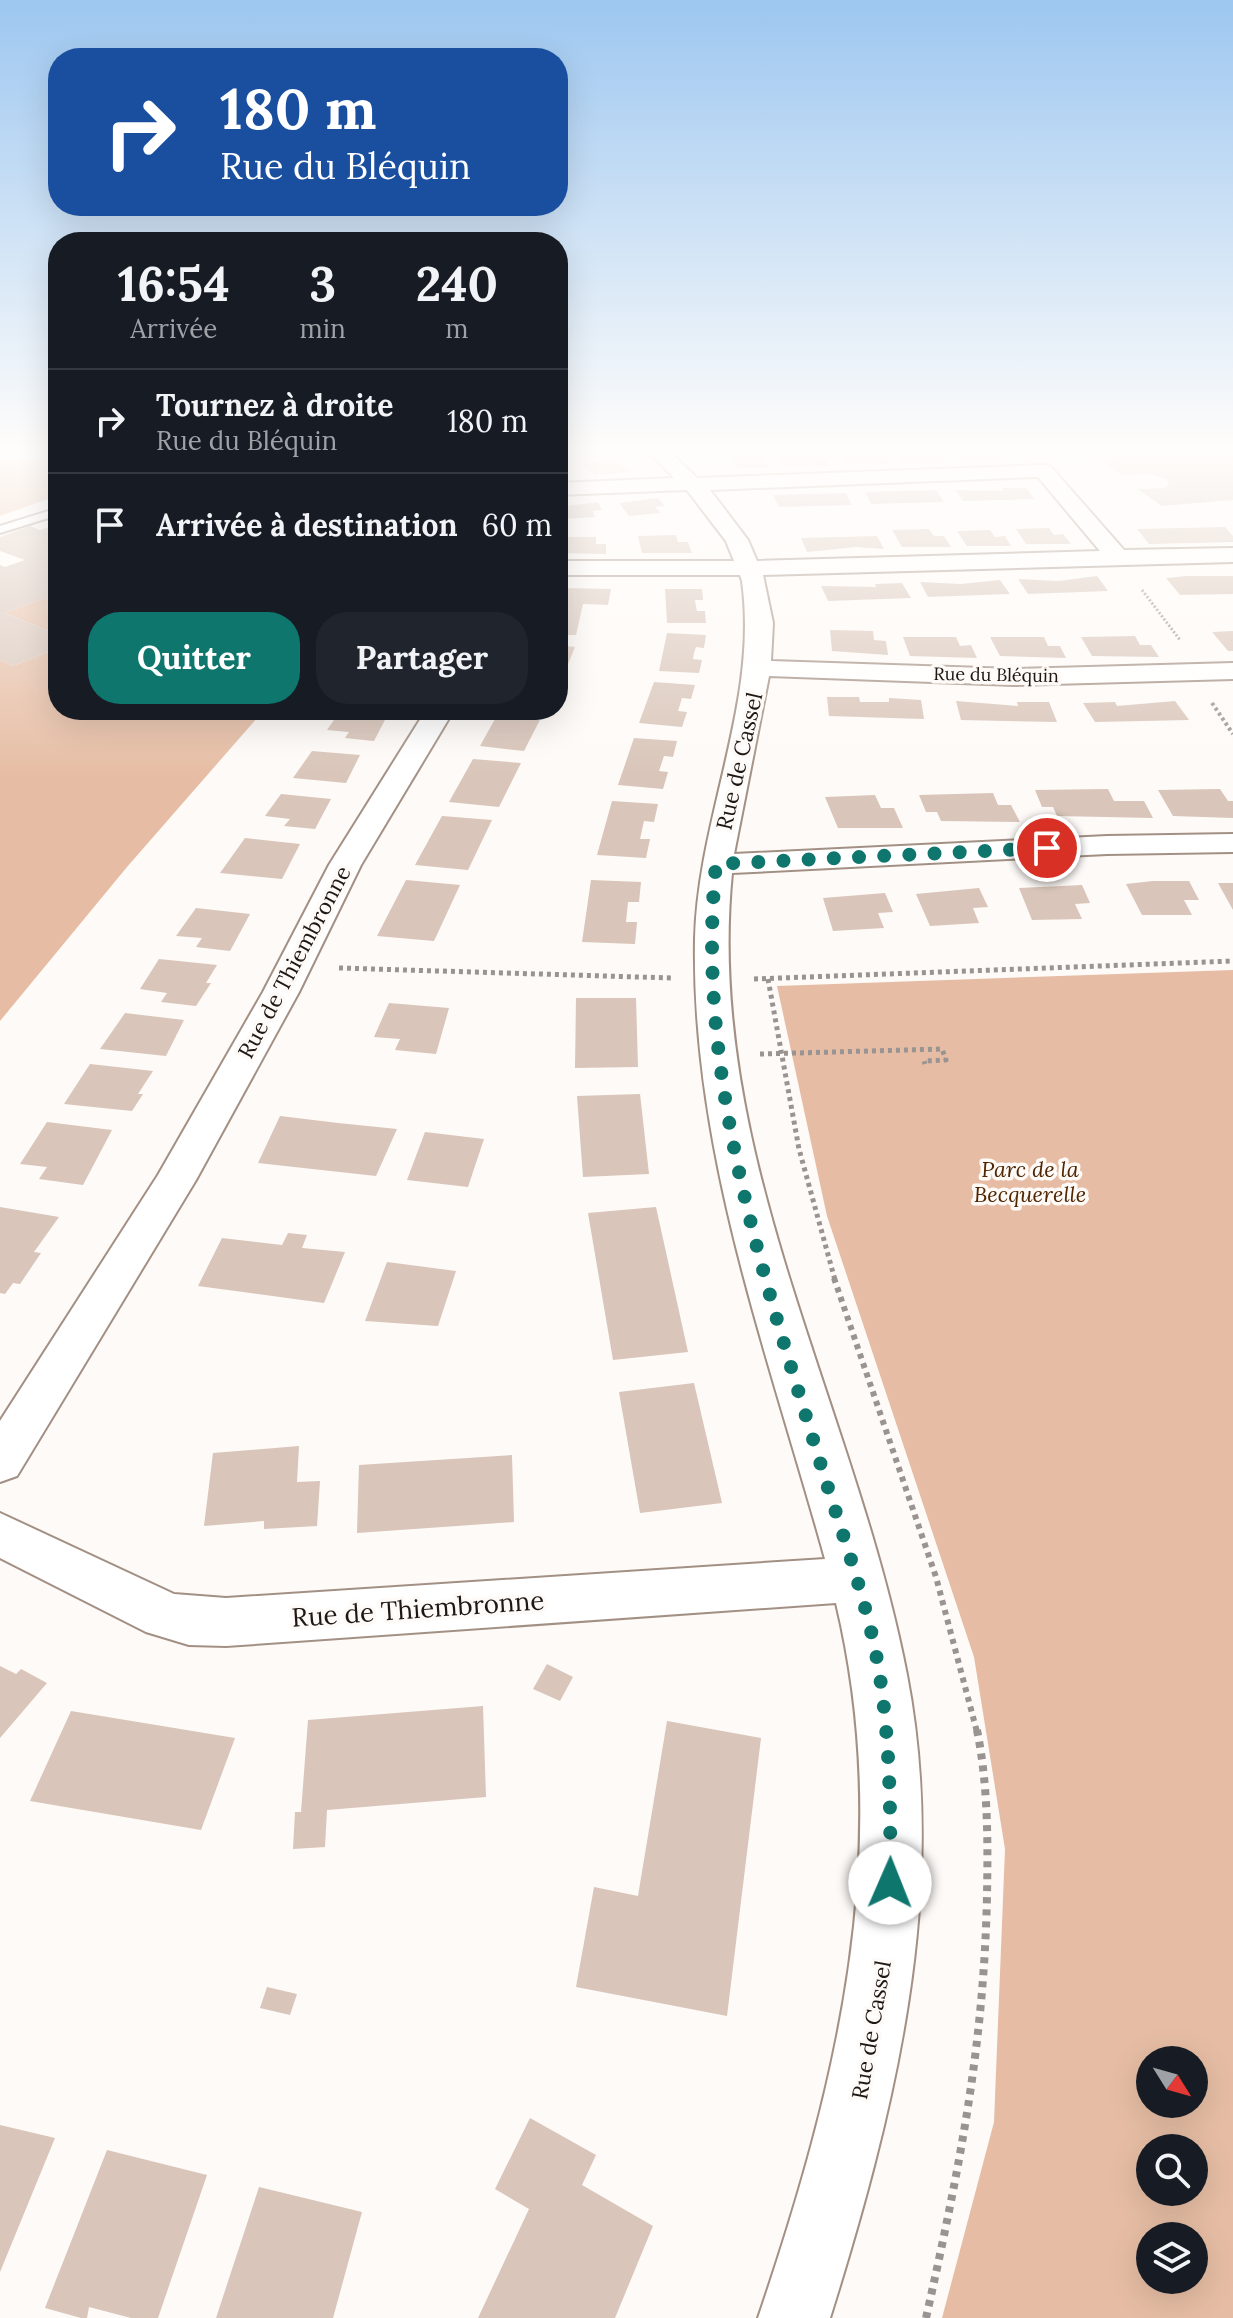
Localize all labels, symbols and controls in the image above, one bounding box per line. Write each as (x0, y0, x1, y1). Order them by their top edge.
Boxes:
text: 180 m (220, 73, 377, 144)
icon: right (88, 80, 192, 184)
text: Rue du Bléquin (220, 143, 471, 189)
text: 16:54 (118, 253, 230, 314)
text: 3 (309, 253, 336, 314)
text: 240 (416, 253, 498, 314)
text: Arrivée (130, 312, 217, 345)
text: min (300, 312, 346, 345)
text: m (445, 312, 469, 345)
text: Tournez à droite (156, 386, 393, 424)
icon: right (88, 399, 132, 443)
text: 180 m (447, 402, 528, 440)
text: Rue du Bléquin (156, 424, 337, 457)
icon: arrive (88, 503, 132, 547)
text: Arrivée à destination (156, 506, 458, 544)
text: 60 m (482, 506, 552, 544)
button: Quitter (88, 612, 300, 704)
button: Partager (316, 612, 528, 704)
street label: Rue du Bléquin (933, 662, 1059, 687)
street label: Rue de Cassel (710, 689, 768, 833)
pin (1013, 814, 1081, 882)
icon: arrive (1025, 826, 1069, 870)
street label: Rue de Thiembronne (231, 861, 357, 1063)
park label: Parc de la Becquerelle (974, 1155, 1086, 1208)
street label: Rue de Thiembronne (291, 1583, 545, 1634)
position arrow (848, 1841, 932, 1925)
street label: Rue de Cassel (845, 1958, 897, 2102)
north arrow (1136, 2046, 1208, 2118)
map controls (1136, 2046, 1208, 2294)
button: search (1136, 2134, 1208, 2206)
button: layers (1136, 2222, 1208, 2294)

